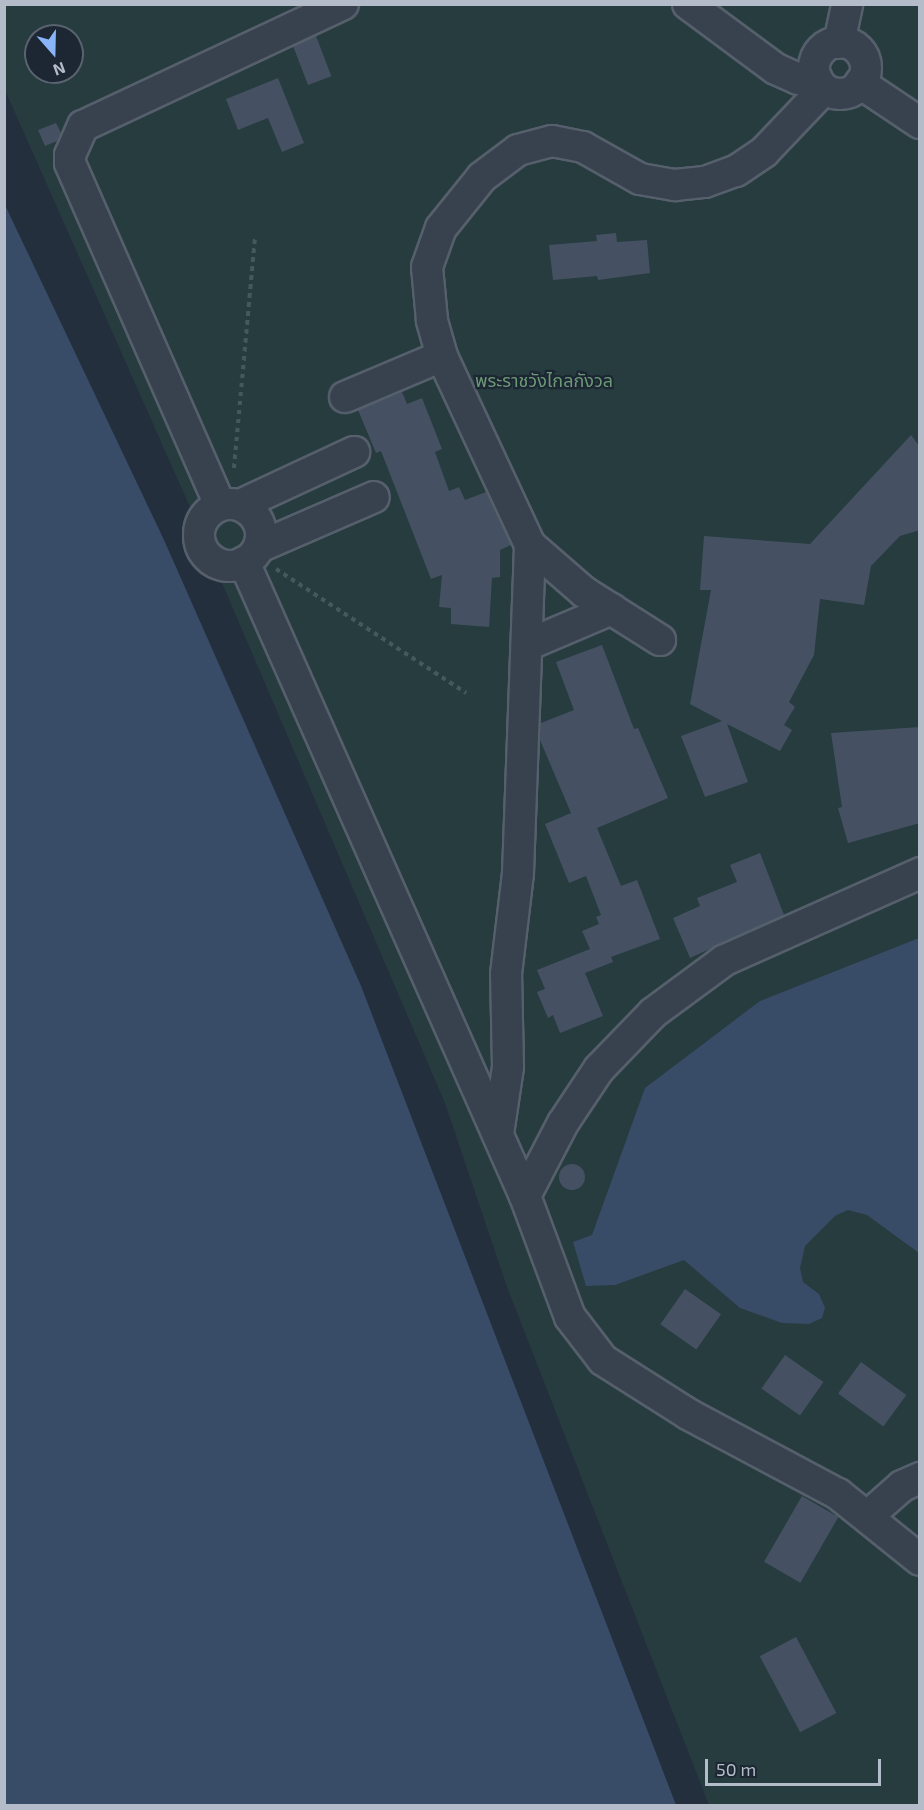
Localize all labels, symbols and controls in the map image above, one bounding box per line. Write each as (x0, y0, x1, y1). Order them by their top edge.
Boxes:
north arrow (24, 24, 84, 84)
text: N (51, 59, 68, 80)
park label: พระราชวังไกลกังวล (475, 369, 613, 391)
scale bar (708, 1747, 884, 1785)
text: 50 m (716, 1758, 756, 1780)

